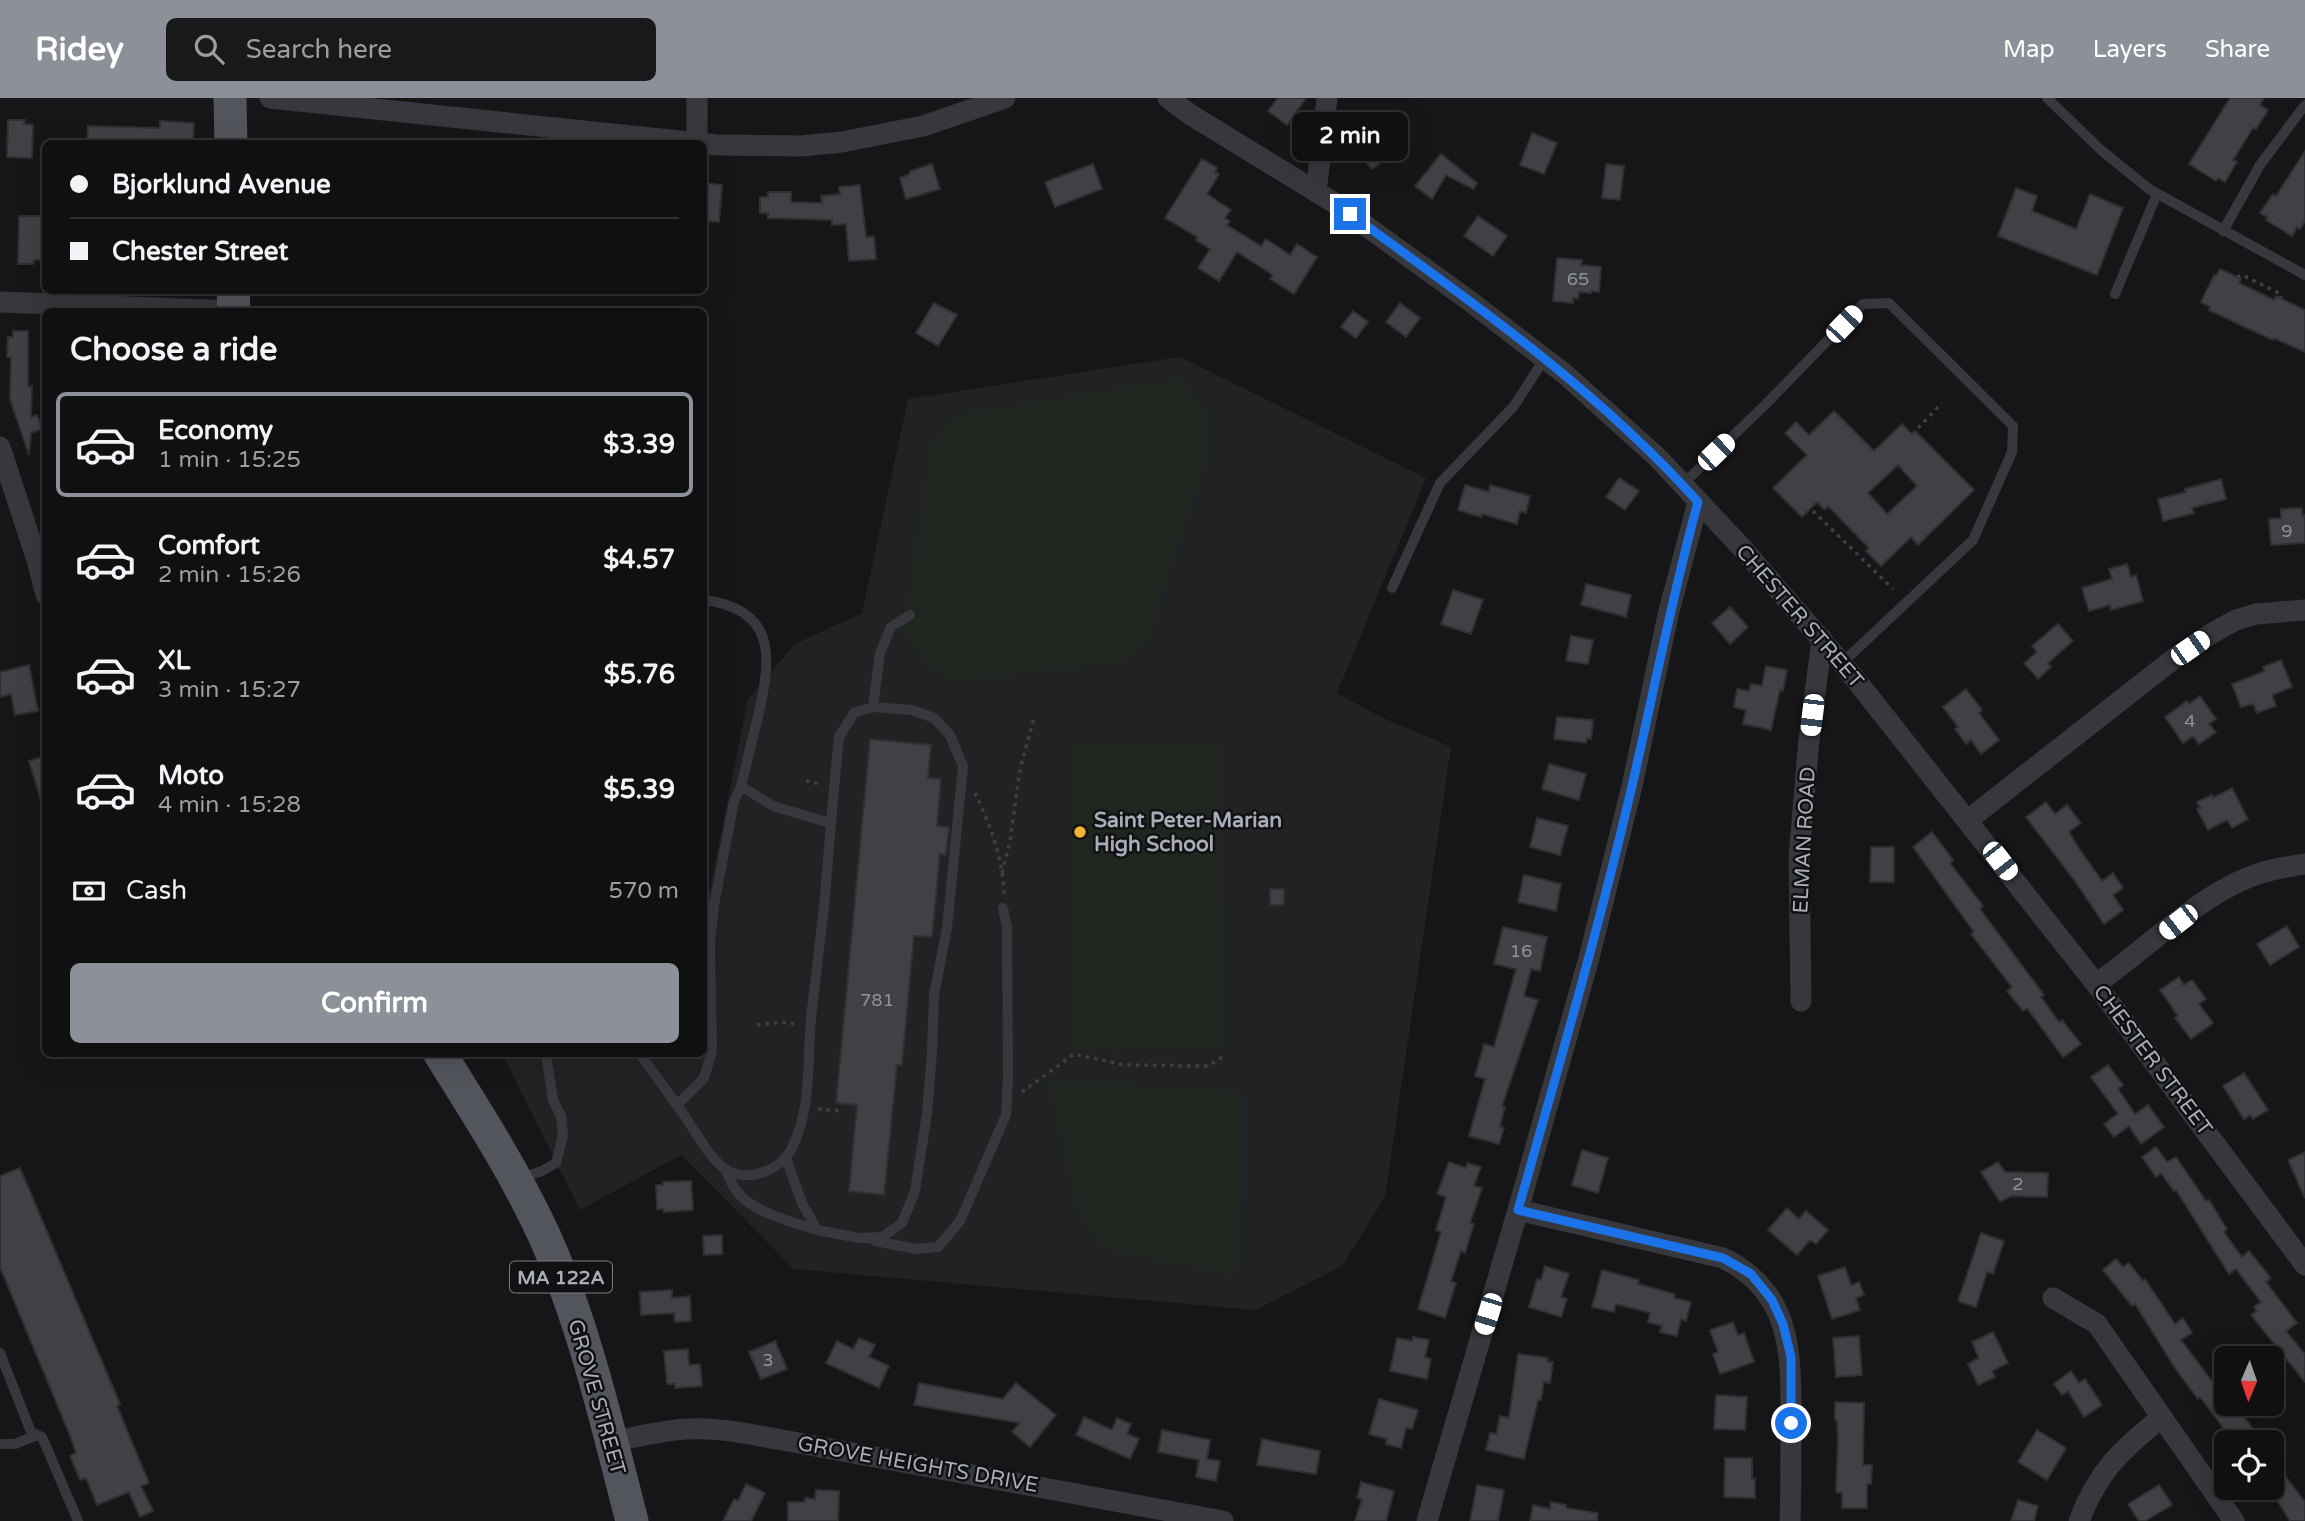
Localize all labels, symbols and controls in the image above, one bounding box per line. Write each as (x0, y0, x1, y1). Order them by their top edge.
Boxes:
search box (166, 18, 656, 81)
text: Ridey (35, 30, 124, 69)
icon: search (190, 30, 228, 68)
text: Search here (246, 34, 392, 65)
text: Map (2003, 35, 2055, 64)
text: Layers (2093, 35, 2167, 64)
text: Share (2205, 35, 2270, 64)
callout: 2 min (1292, 113, 1408, 162)
text: 2 min (1319, 122, 1381, 150)
text: Bjorklund Avenue (112, 169, 331, 200)
route end (1334, 198, 1366, 230)
text: Chester Street (112, 236, 289, 267)
house number: 65 (1567, 268, 1589, 290)
car (1822, 302, 1867, 346)
text: Choose a ride (70, 331, 277, 369)
icon: car (74, 413, 137, 476)
text: Economy (158, 415, 273, 446)
text: $3.39 (603, 429, 675, 460)
car (1694, 430, 1739, 474)
text: 1 min · 15:25 (158, 446, 301, 474)
house number: 9 (2281, 520, 2293, 542)
icon: car (74, 528, 137, 591)
text: Comfort (158, 530, 260, 561)
street label: CHESTER STREET (1730, 539, 1869, 693)
text: $4.57 (603, 544, 675, 575)
text: 2 min · 15:26 (158, 561, 301, 589)
car (2167, 627, 2214, 669)
icon: car (74, 643, 137, 706)
text: XL (158, 645, 190, 676)
text: $5.76 (604, 659, 675, 690)
text: 3 min · 15:27 (158, 676, 301, 704)
car (1800, 693, 1825, 737)
house number: 4 (2184, 710, 2196, 732)
icon: car (74, 758, 137, 821)
text: Moto (158, 760, 224, 791)
street label: ELMAN ROAD (1788, 766, 1821, 914)
text: $5.39 (603, 774, 675, 805)
text: 4 min · 15:28 (158, 791, 301, 819)
place label: Saint Peter-Marian High School (1094, 808, 1282, 857)
marker: Saint Peter-Marian High School (1072, 824, 1088, 840)
car (1979, 838, 2022, 884)
icon: cash (70, 872, 108, 910)
text: Cash (126, 875, 187, 906)
text: 570 m (609, 877, 679, 905)
car (2155, 901, 2202, 943)
house number: 16 (1510, 940, 1532, 962)
button: Confirm (70, 963, 679, 1043)
street label: CHESTER STREET (2088, 980, 2218, 1141)
house number: 781 (860, 989, 894, 1011)
house number: 2 (2012, 1173, 2024, 1195)
road number: MA 122A (510, 1261, 612, 1292)
car (1472, 1291, 1505, 1337)
street label: GROVE STREET (562, 1317, 631, 1478)
north arrow (2214, 1346, 2284, 1416)
map controls (2214, 1346, 2284, 1500)
house number: 3 (762, 1349, 774, 1371)
route start (1775, 1407, 1807, 1439)
button: locate (2214, 1430, 2284, 1500)
street label: GROVE HEIGHTS DRIVE (796, 1431, 1040, 1498)

